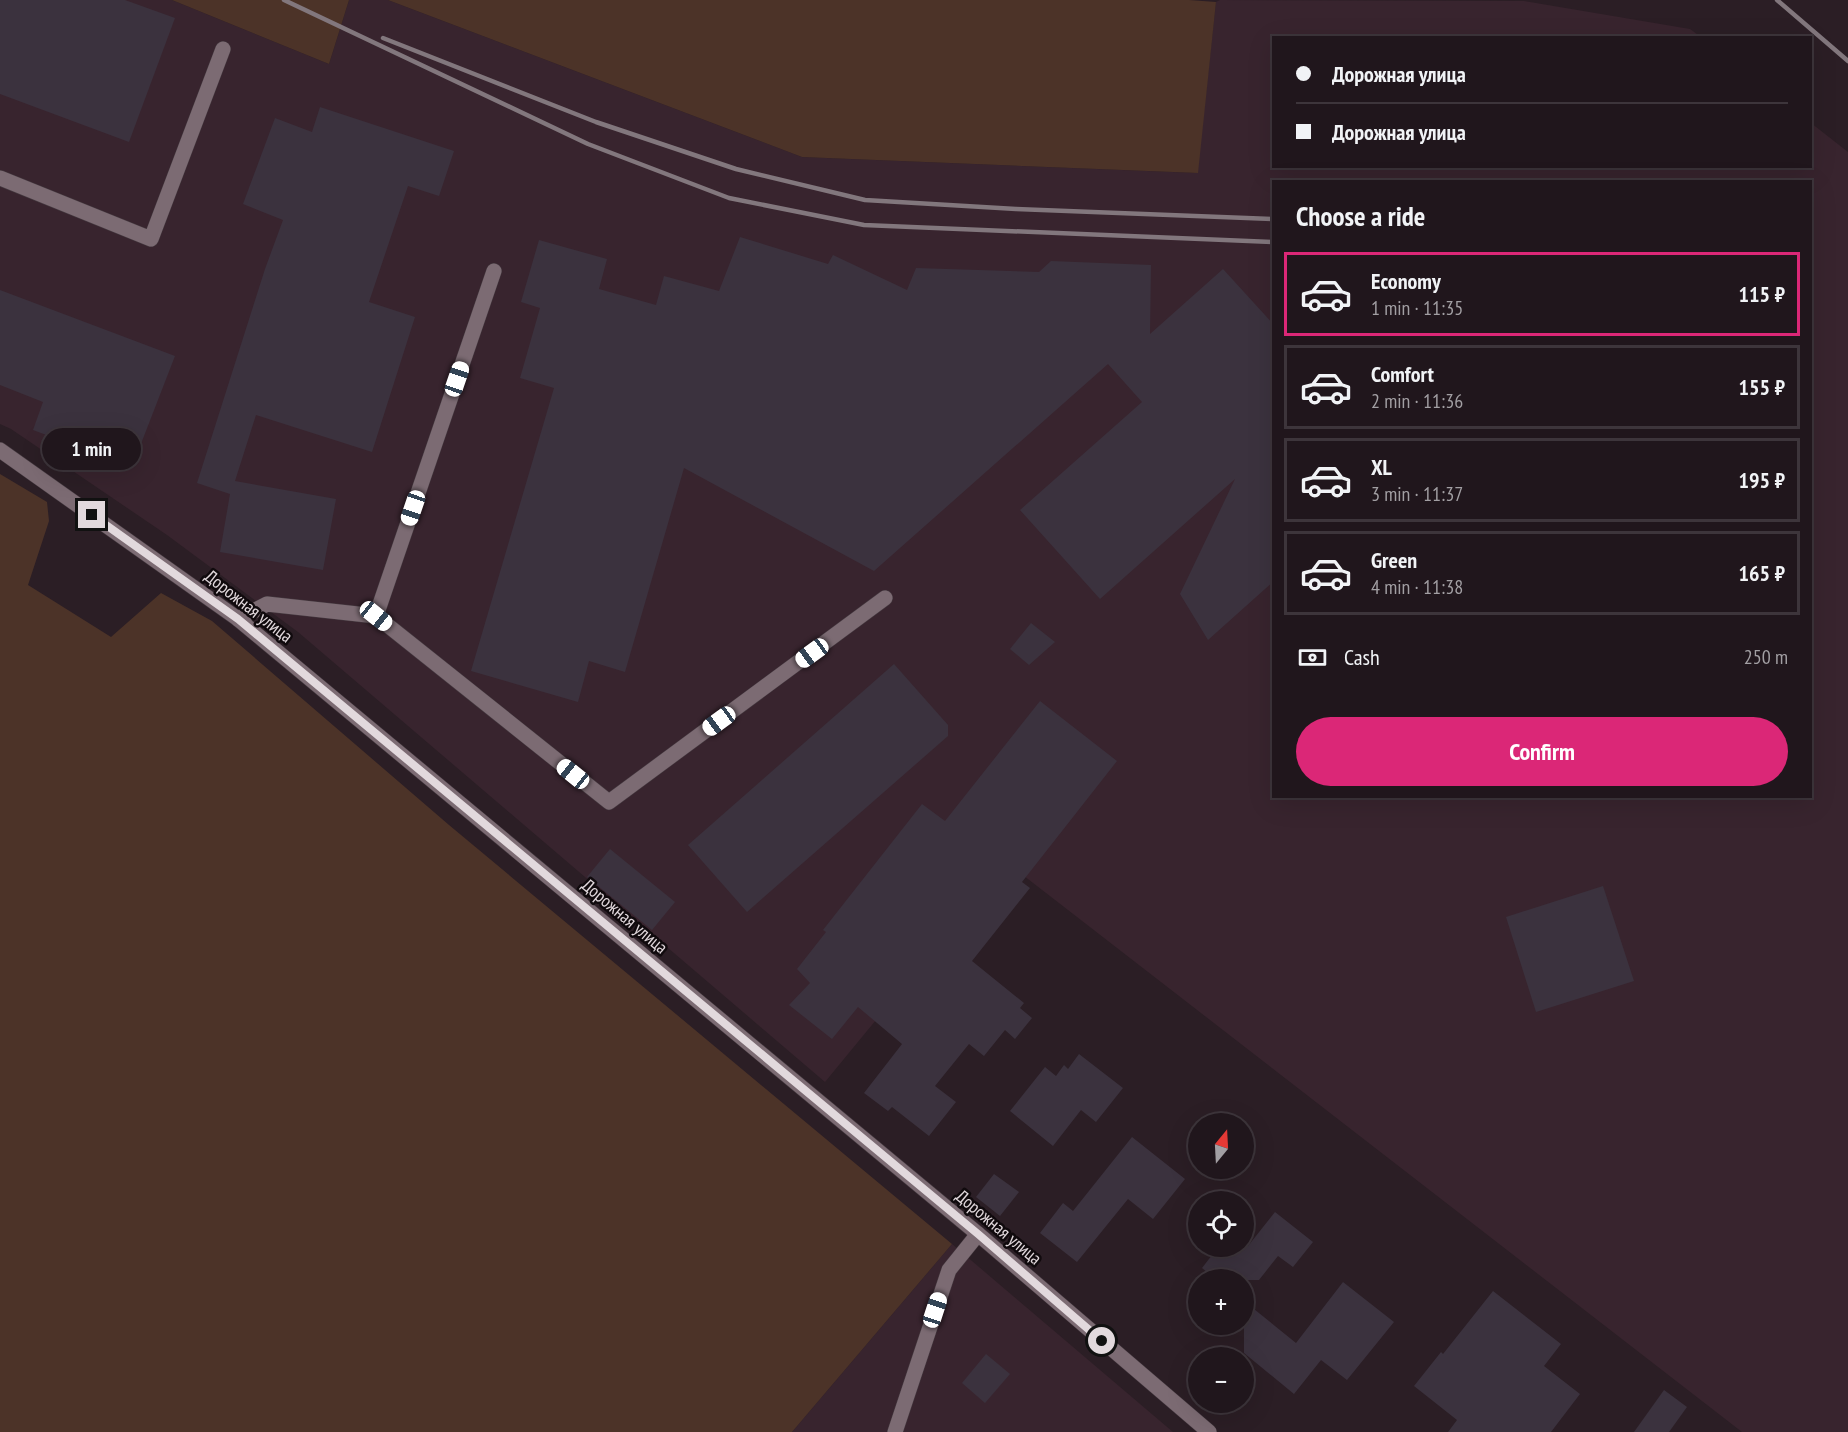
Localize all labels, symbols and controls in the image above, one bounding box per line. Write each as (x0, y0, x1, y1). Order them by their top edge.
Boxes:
text: Дорожная улица (1332, 60, 1466, 88)
text: Дорожная улица (1332, 118, 1466, 146)
text: Choose a ride (1296, 199, 1425, 233)
icon: car (1299, 267, 1353, 321)
text: Economy (1371, 267, 1441, 295)
text: 115 ₽ (1738, 280, 1785, 308)
text: 1 min · 11:35 (1371, 295, 1463, 321)
car (443, 359, 471, 399)
icon: car (1299, 360, 1353, 414)
text: Comfort (1371, 360, 1434, 388)
text: 155 ₽ (1738, 373, 1785, 401)
text: 2 min · 11:36 (1371, 388, 1463, 414)
callout: 1 min (42, 428, 142, 470)
text: 1 min (71, 436, 112, 462)
icon: car (1299, 453, 1353, 507)
text: XL (1371, 453, 1392, 481)
text: 195 ₽ (1738, 466, 1785, 494)
text: 3 min · 11:37 (1371, 481, 1463, 507)
car (399, 488, 427, 528)
route end (78, 501, 105, 528)
icon: car (1299, 546, 1353, 600)
text: Green (1371, 546, 1417, 574)
text: 165 ₽ (1738, 559, 1785, 587)
street label: Дорожная улица (201, 565, 297, 647)
text: 4 min · 11:38 (1371, 574, 1463, 600)
car (356, 598, 396, 634)
car (792, 635, 832, 671)
icon: cash (1296, 641, 1329, 674)
text: Cash (1344, 643, 1380, 671)
text: 250 m (1744, 644, 1788, 670)
car (699, 703, 739, 739)
button: Confirm (1296, 717, 1788, 786)
car (553, 756, 593, 792)
street label: Дорожная улица (577, 873, 673, 959)
north arrow (1188, 1113, 1254, 1179)
map controls (1188, 1113, 1254, 1413)
street label: Дорожная улица (951, 1184, 1047, 1270)
button: locate (1188, 1191, 1254, 1257)
button: + (1188, 1269, 1254, 1335)
car (921, 1290, 949, 1330)
route start (1088, 1327, 1115, 1354)
button: − (1188, 1347, 1254, 1413)

